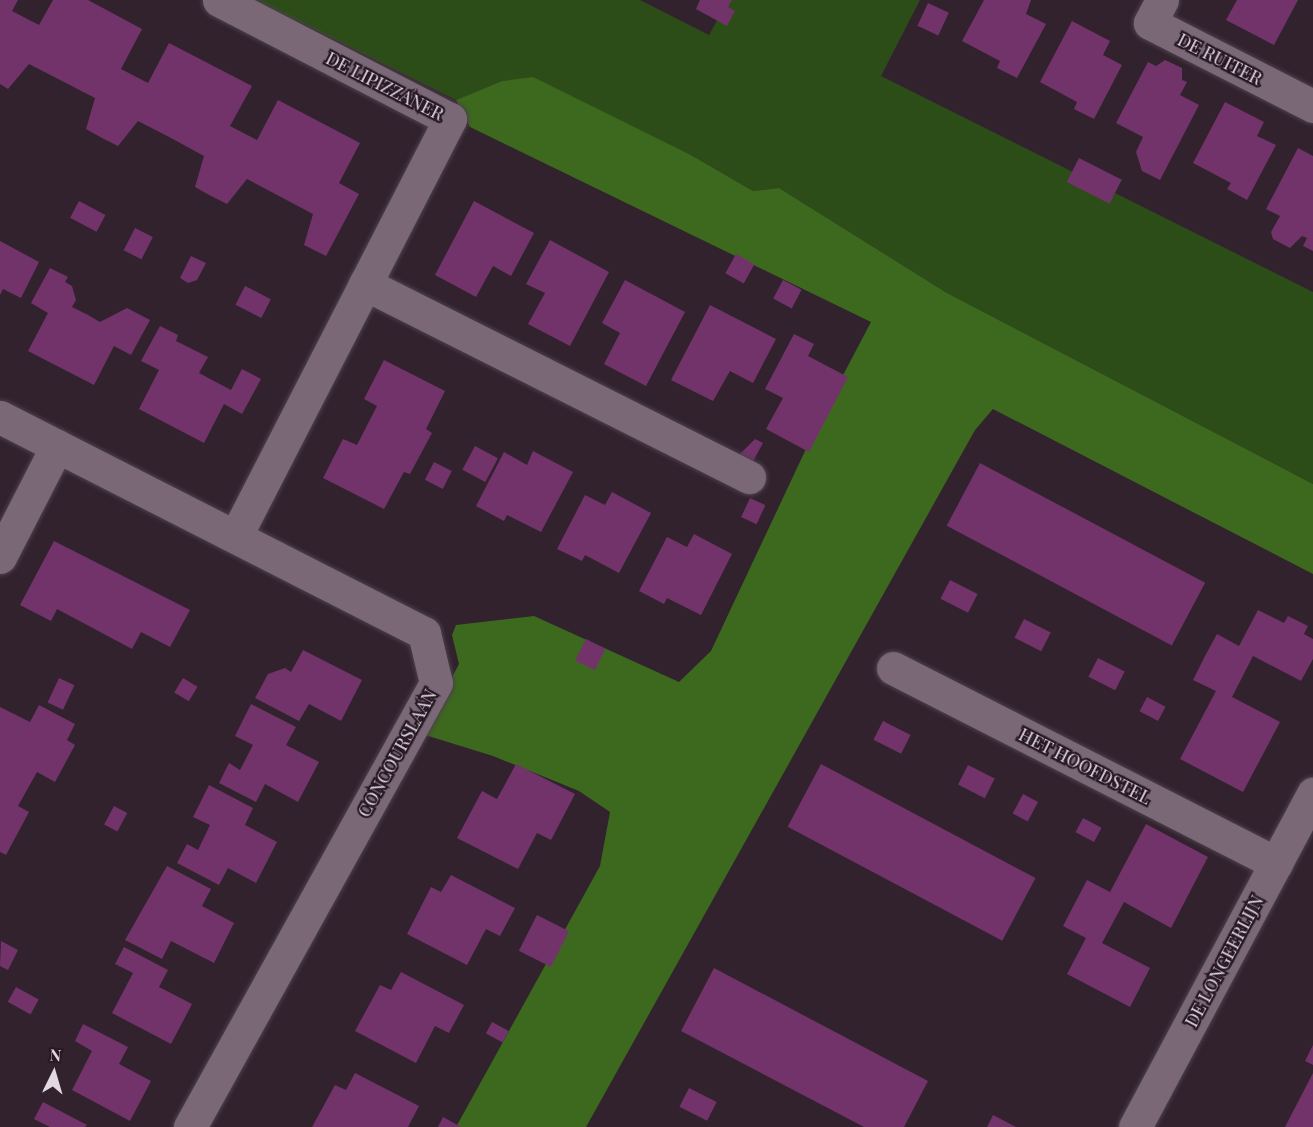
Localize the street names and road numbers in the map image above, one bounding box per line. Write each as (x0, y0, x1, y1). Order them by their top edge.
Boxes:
street label: DE RUITER (1174, 28, 1266, 90)
street label: DE LIPIZZANER (322, 47, 448, 125)
street label: CONCOURSLAAN (353, 685, 441, 821)
street label: HET HOOFDSTEL (1015, 723, 1155, 809)
street label: DE LONGEERLIJN (1180, 891, 1268, 1031)

